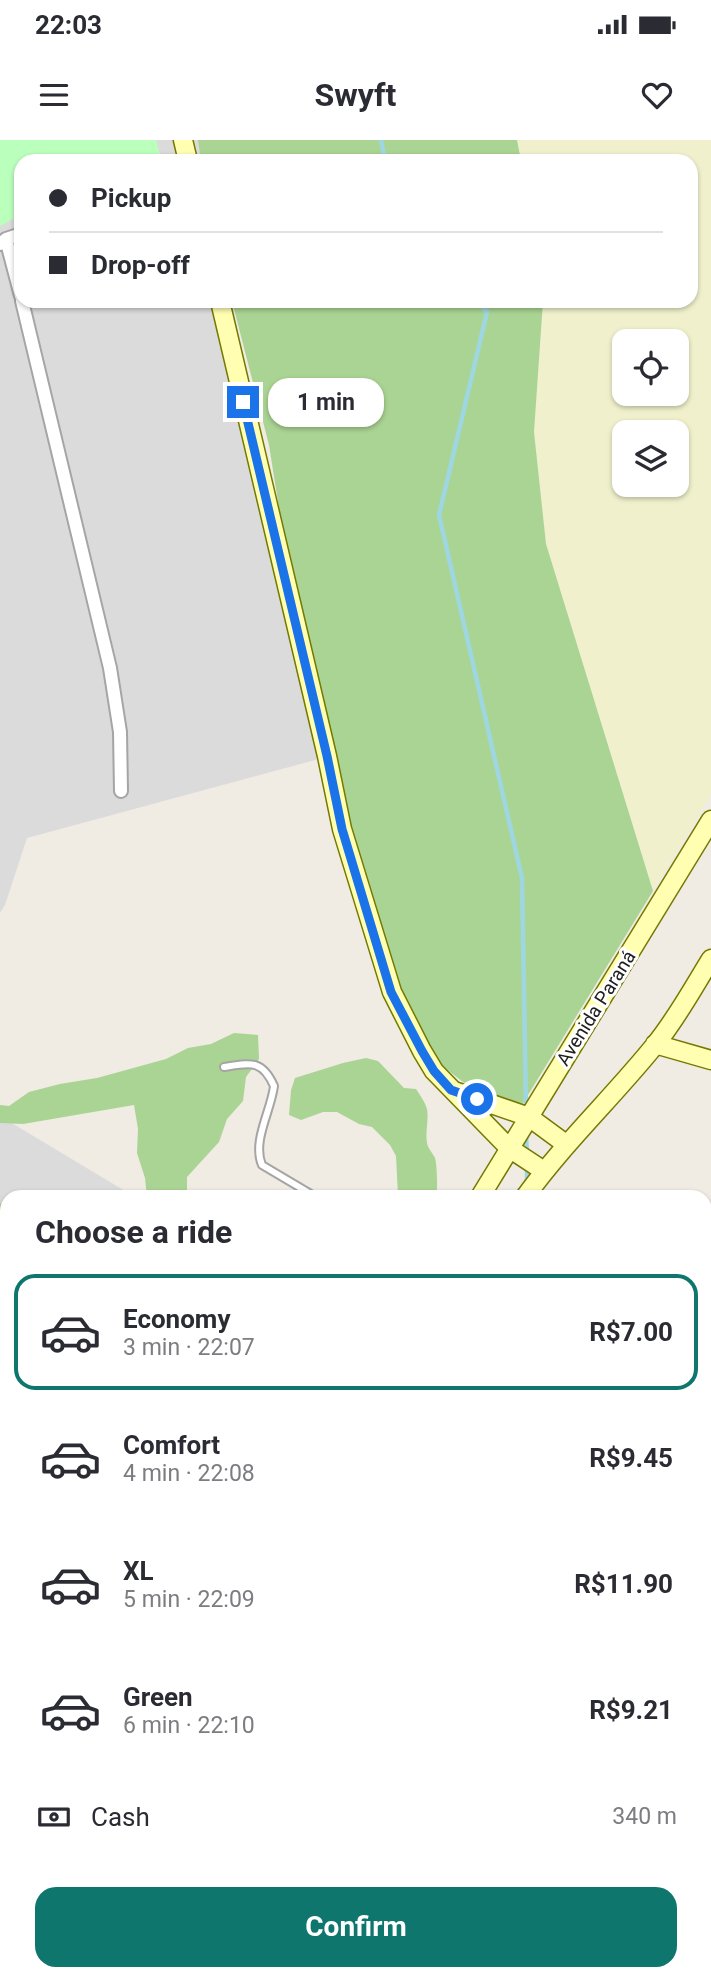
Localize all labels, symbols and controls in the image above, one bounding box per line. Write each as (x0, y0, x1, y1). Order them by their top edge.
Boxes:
text: 22:03 (35, 10, 102, 40)
icon: menu (35, 76, 73, 114)
text: Swyft (315, 76, 396, 114)
icon: heart (638, 76, 676, 114)
text: Pickup (91, 183, 171, 213)
text: Drop-off (91, 250, 190, 280)
map controls (612, 329, 689, 497)
button: locate (612, 329, 689, 406)
callout: 1 min (268, 378, 383, 426)
route end (227, 386, 259, 418)
text: 1 min (297, 389, 355, 416)
button: layers (612, 420, 689, 497)
street label: Avenida Paraná (551, 946, 641, 1070)
route start (461, 1083, 493, 1115)
text: Choose a ride (35, 1213, 232, 1251)
icon: car (39, 1301, 102, 1364)
text: Economy (123, 1304, 230, 1334)
text: R$7.00 (589, 1317, 673, 1347)
text: 3 min · 22:07 (123, 1334, 255, 1361)
icon: car (39, 1427, 102, 1490)
text: Comfort (123, 1430, 220, 1460)
text: R$9.45 (589, 1443, 673, 1473)
text: 4 min · 22:08 (123, 1460, 255, 1487)
icon: car (39, 1553, 102, 1616)
text: XL (123, 1556, 154, 1586)
text: R$11.90 (574, 1569, 673, 1599)
text: 5 min · 22:09 (123, 1586, 255, 1613)
icon: car (39, 1679, 102, 1742)
text: Green (123, 1682, 193, 1712)
text: R$9.21 (589, 1695, 673, 1725)
text: 6 min · 22:10 (123, 1712, 255, 1739)
icon: cash (35, 1798, 73, 1836)
text: Cash (91, 1802, 150, 1832)
text: 340 m (612, 1803, 677, 1830)
button: Confirm (35, 1887, 677, 1967)

